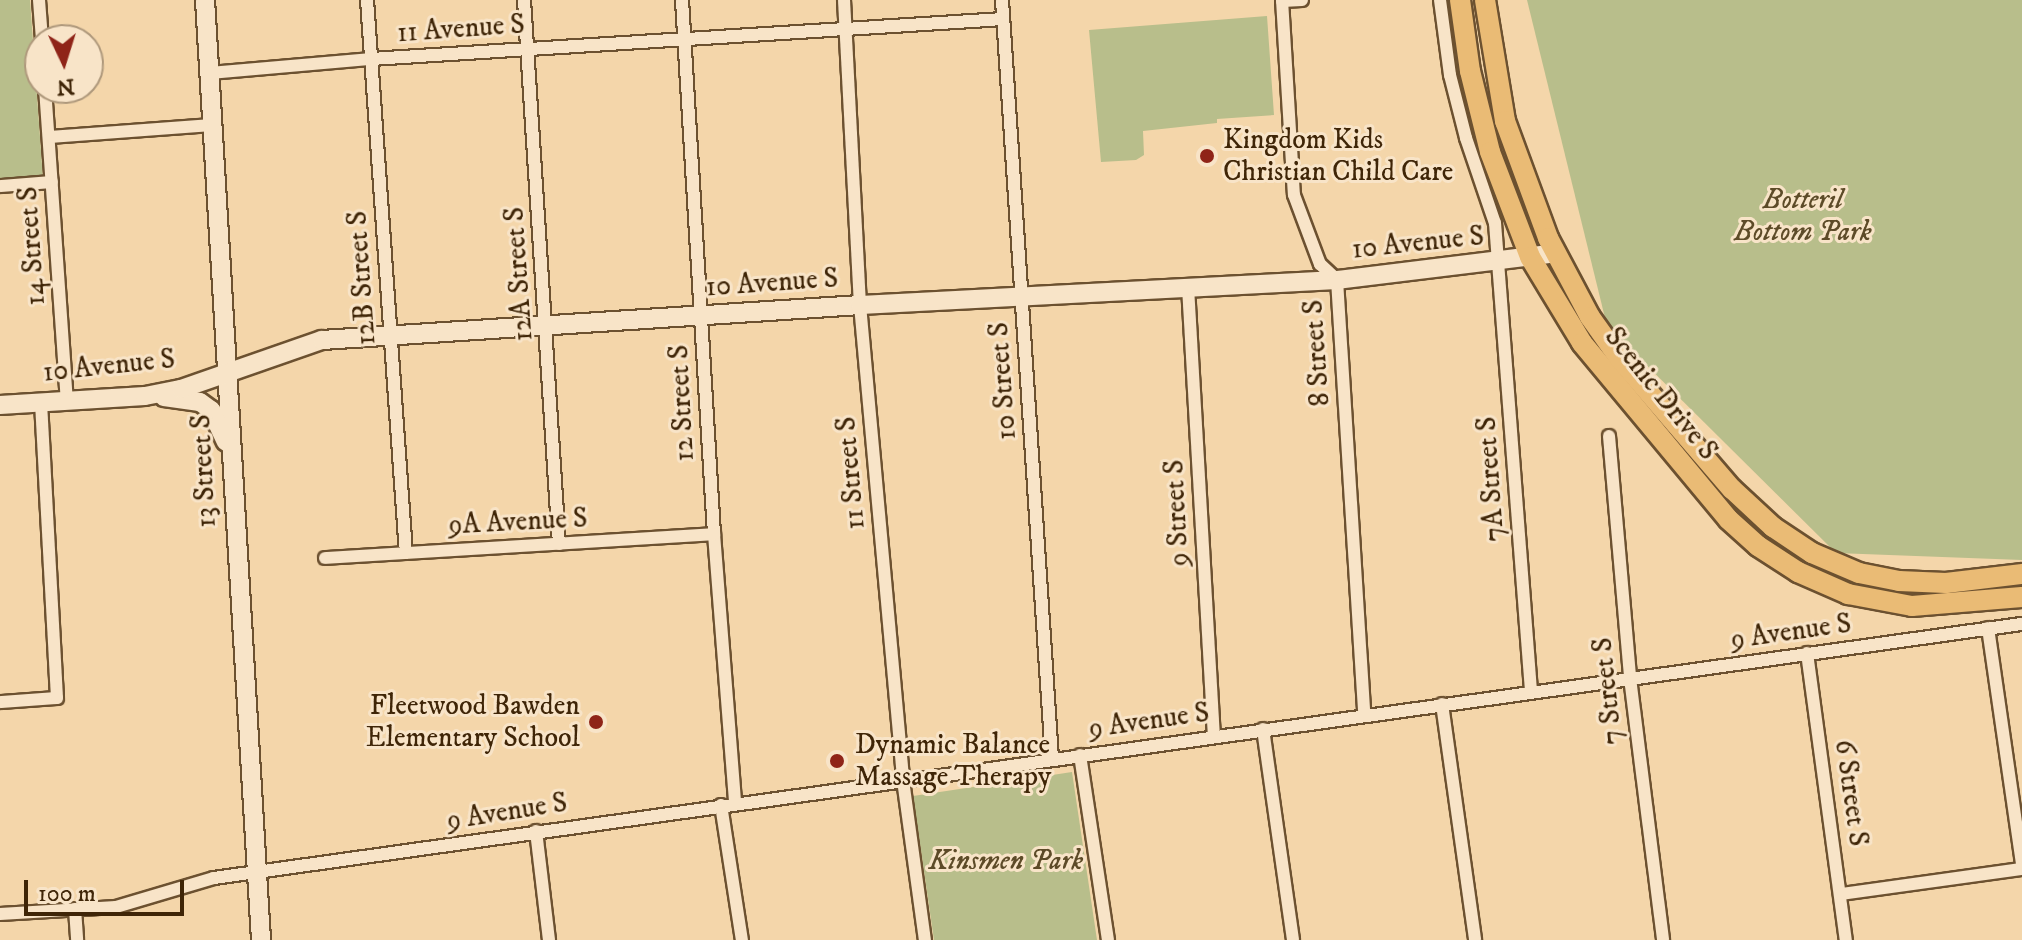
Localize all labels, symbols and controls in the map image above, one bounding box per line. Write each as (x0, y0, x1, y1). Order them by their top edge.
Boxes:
street label: 11 Avenue S (396, 8, 526, 50)
north arrow (24, 24, 104, 104)
text: N (56, 72, 76, 101)
place label: Kingdom Kids Christian Child Care (1223, 123, 1453, 189)
marker: Kingdom Kids Christian Child Care (1198, 147, 1216, 165)
park label: Botteril Bottom Park (1734, 183, 1872, 249)
street label: 14 Street S (11, 185, 53, 307)
street label: 12A Street S (498, 206, 540, 342)
street label: 12B Street S (341, 210, 383, 346)
street label: 10 Avenue S (1350, 219, 1486, 267)
street label: 10 Avenue S (705, 262, 839, 304)
street label: 8 Street S (1297, 298, 1337, 408)
street label: 10 Street S (982, 321, 1024, 441)
street label: Scenic Drive S (1597, 321, 1725, 467)
street label: 10 Avenue S (41, 342, 177, 390)
street label: 12 Street S (662, 344, 702, 462)
street label: 13 Street S (184, 413, 224, 529)
street label: 11 Street S (829, 415, 873, 531)
street label: 7A Street S (1470, 415, 1512, 543)
street label: 9 Street S (1157, 459, 1197, 567)
street label: 9A Avenue S (448, 502, 588, 542)
street label: 9 Avenue S (1729, 607, 1853, 657)
street label: 7 Street S (1586, 636, 1630, 746)
place label: Fleetwood Bawden Elementary School (366, 689, 580, 755)
street label: 9 Avenue S (1087, 696, 1211, 746)
marker: Fleetwood Bawden Elementary School (587, 713, 605, 731)
place label: Dynamic Balance Massage Therapy (855, 728, 1051, 794)
street label: 6 Street S (1827, 737, 1875, 849)
marker: Dynamic Balance Massage Therapy (826, 750, 848, 772)
street label: 9 Avenue S (444, 786, 570, 838)
park label: Kinsmen Park (929, 844, 1083, 878)
scale bar (28, 864, 188, 914)
text: 100 m (38, 879, 96, 909)

